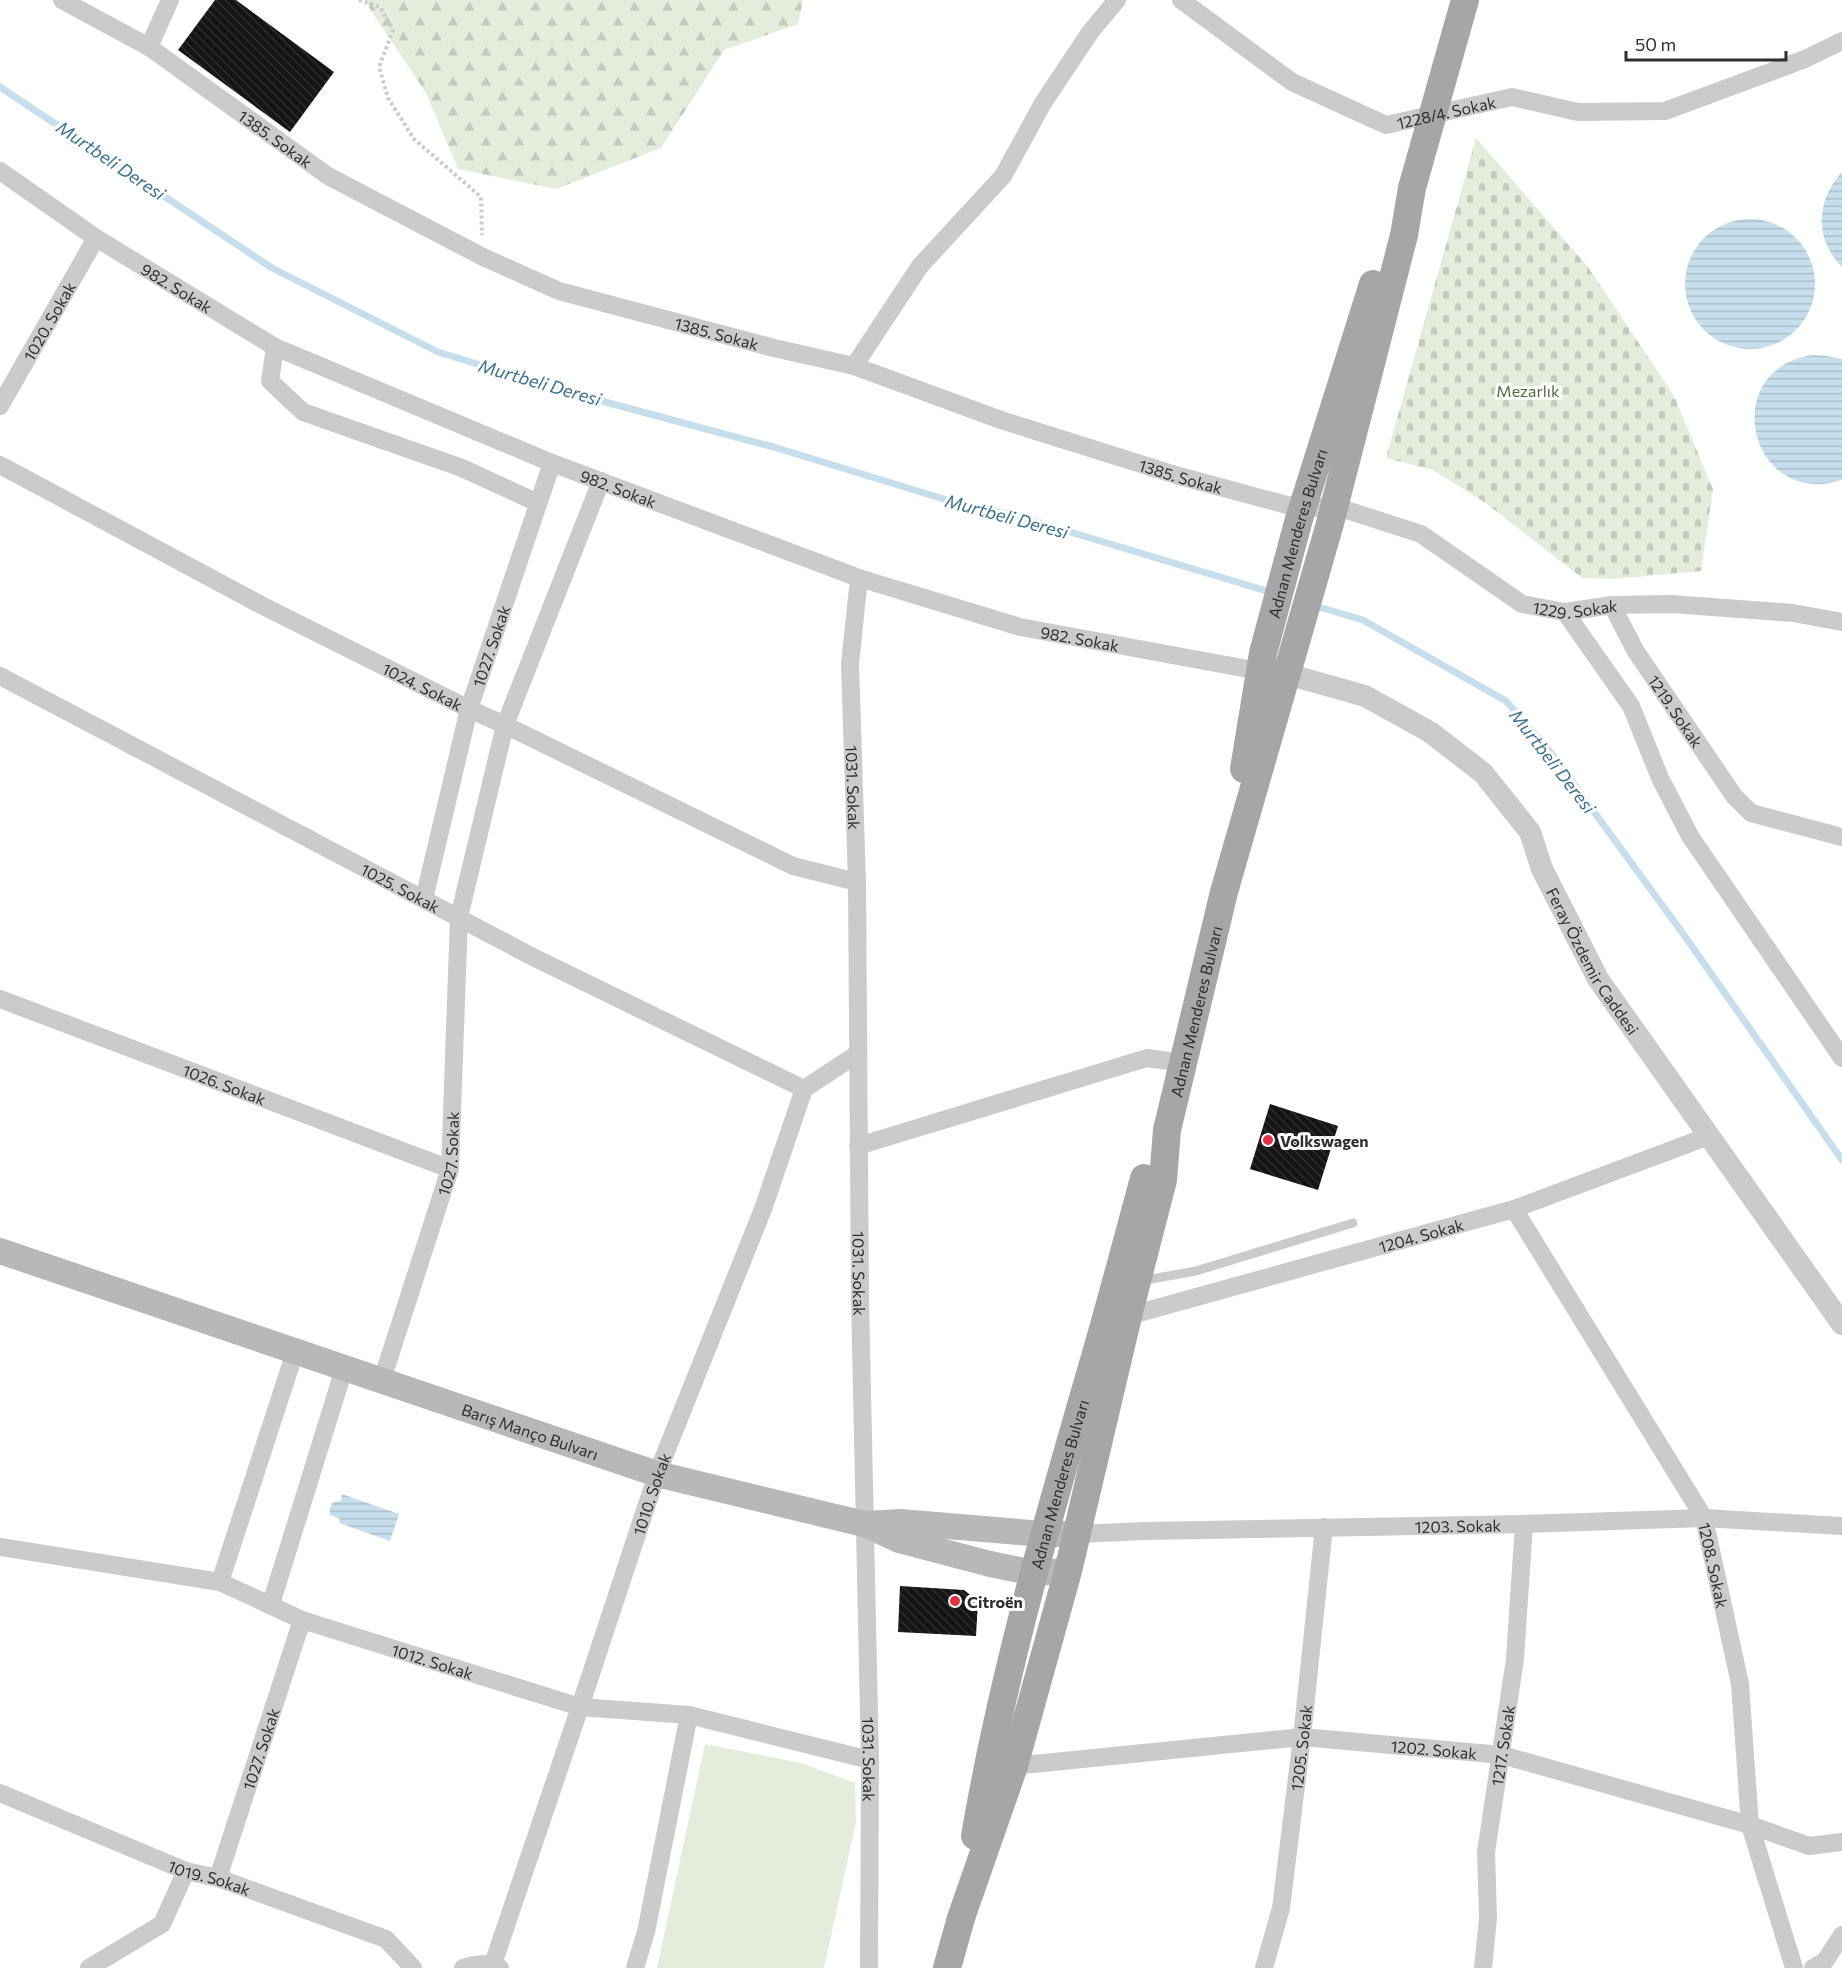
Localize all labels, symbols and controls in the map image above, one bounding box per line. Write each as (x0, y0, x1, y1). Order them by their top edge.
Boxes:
scale bar (1626, 24, 1786, 62)
text: 50 m (1635, 33, 1676, 55)
street label: 1228/4. Sokak (1395, 91, 1498, 132)
street label: 1385. Sokak (235, 105, 316, 171)
water label: Murtbeli Deresi (52, 115, 171, 205)
street label: 982. Sokak (138, 259, 216, 316)
street label: 1020. Sokak (19, 278, 79, 364)
street label: 1385. Sokak (673, 313, 761, 353)
water label: Murtbeli Deresi (476, 354, 605, 410)
park label: Mezarlık (1496, 381, 1560, 400)
street label: Adnan Menderes Bulvarı (1263, 446, 1330, 620)
street label: 1385. Sokak (1137, 455, 1225, 497)
street label: 982. Sokak (578, 465, 660, 511)
water label: Murtbeli Deresi (943, 489, 1072, 543)
street label: 1229. Sokak (1531, 595, 1618, 622)
street label: 1027. Sokak (468, 602, 513, 689)
street label: 982. Sokak (1039, 621, 1121, 655)
street label: 1024. Sokak (380, 658, 466, 714)
street label: 1219. Sokak (1645, 671, 1708, 751)
water label: Murtbeli Deresi (1505, 704, 1601, 819)
street label: 1031. Sokak (843, 745, 865, 830)
street label: 1025. Sokak (358, 859, 444, 916)
street label: Feray Özdemir Caddesi (1543, 884, 1643, 1038)
street label: Adnan Menderes Bulvarı (1166, 924, 1225, 1099)
street label: 1026. Sokak (180, 1060, 269, 1108)
street label: 1027. Sokak (433, 1111, 462, 1198)
place label: Volkswagen (1280, 1131, 1369, 1150)
marker: Volkswagen (1261, 1133, 1275, 1147)
street label: 1204. Sokak (1376, 1214, 1466, 1256)
street label: 1031. Sokak (850, 1231, 870, 1316)
street label: Adnan Menderes Bulvarı (1026, 1397, 1092, 1571)
street label: Barış Manço Bulvarı (459, 1399, 601, 1463)
street label: 1010. Sokak (628, 1450, 674, 1537)
street label: 1203. Sokak (1414, 1515, 1502, 1536)
street label: 1208. Sokak (1696, 1521, 1733, 1610)
place label: Citroën (967, 1592, 1023, 1611)
marker: Citroën (948, 1594, 962, 1608)
street label: 1012. Sokak (389, 1639, 476, 1683)
street label: 1205. Sokak (1286, 1703, 1315, 1792)
street label: 1217. Sokak (1487, 1703, 1518, 1787)
street label: 1027. Sokak (238, 1705, 282, 1792)
street label: 1031. Sokak (860, 1717, 880, 1802)
street label: 1202. Sokak (1390, 1736, 1478, 1762)
street label: 1019. Sokak (165, 1855, 254, 1899)

